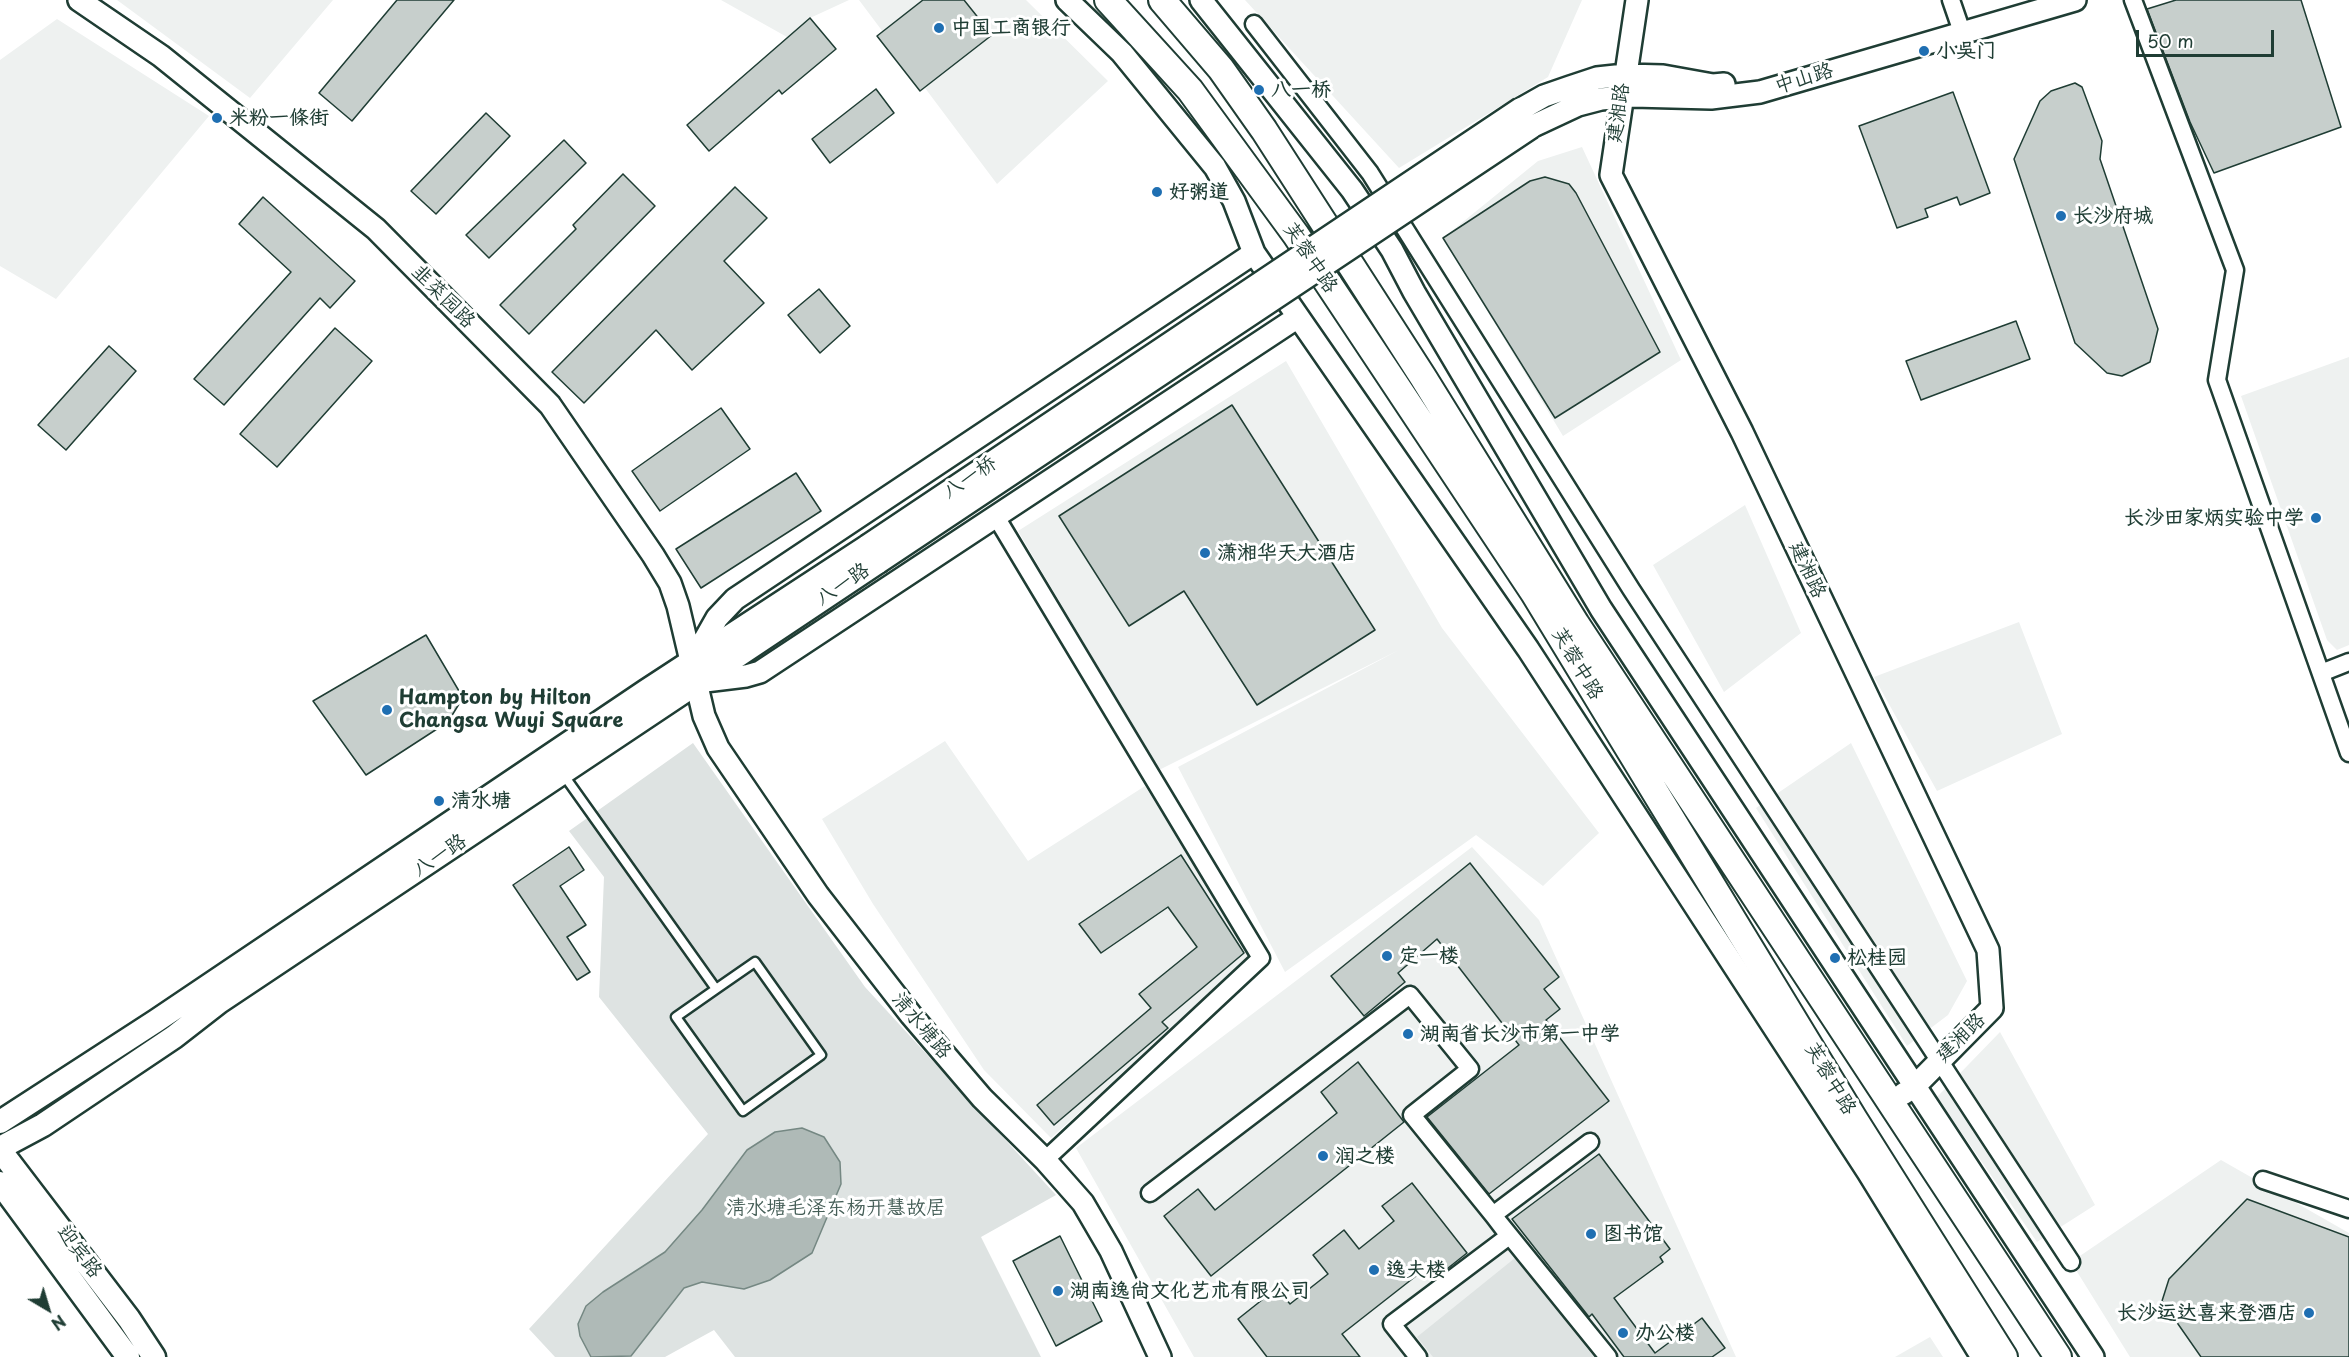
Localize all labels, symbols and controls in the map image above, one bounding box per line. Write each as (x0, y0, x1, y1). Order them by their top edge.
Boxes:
place label: 中国工商银行 (951, 16, 1071, 40)
scale bar (2139, 18, 2277, 56)
marker: 中国工商银行 (932, 21, 946, 35)
text: 50 m (2147, 27, 2194, 54)
place label: 小吴门 (1936, 39, 1996, 63)
marker: 小吴门 (1917, 44, 1931, 58)
street label: 中山路 (1772, 59, 1836, 99)
place label: 八一桥 (1271, 78, 1331, 102)
street label: 建湘路 (1603, 82, 1635, 144)
marker: 八一桥 (1252, 83, 1266, 97)
place label: 米粉一條街 (229, 106, 329, 130)
marker: 米粉一條街 (210, 111, 224, 125)
place label: 好粥道 (1169, 180, 1229, 204)
marker: 好粥道 (1150, 185, 1164, 199)
place label: 长沙府城 (2073, 204, 2153, 228)
marker: 长沙府城 (2054, 209, 2068, 223)
street label: 芙蓉中路 (1278, 218, 1342, 298)
street label: 韭菜园路 (406, 260, 480, 334)
street label: 八一桥 (938, 451, 1002, 505)
place label: 长沙田家炳实验中学 (2124, 506, 2304, 530)
marker: 长沙田家炳实验中学 (2309, 511, 2323, 525)
street label: 建湘路 (1783, 538, 1831, 602)
place label: 潇湘华天大酒店 (1217, 541, 1357, 565)
marker: 潇湘华天大酒店 (1198, 546, 1212, 560)
street label: 八一路 (811, 558, 875, 612)
street label: 芙蓉中路 (1546, 624, 1608, 704)
place label: Hampton by Hilton Changsa Wuyi Square (399, 686, 623, 733)
marker: Hampton by Hilton Changsa Wuyi Square (380, 703, 394, 717)
place label: 清水塘 (451, 789, 511, 813)
marker: 清水塘 (432, 794, 446, 808)
street label: 八一路 (408, 829, 472, 883)
place label: 定一楼 (1399, 944, 1459, 968)
place label: 松桂园 (1847, 946, 1907, 970)
marker: 定一楼 (1380, 949, 1394, 963)
marker: 松桂园 (1828, 951, 1842, 965)
street label: 清水塘路 (886, 988, 956, 1064)
street label: 建湘路 (1931, 1008, 1991, 1068)
place label: 湖南省长沙市第一中学 (1420, 1022, 1620, 1046)
marker: 湖南省长沙市第一中学 (1401, 1027, 1415, 1041)
street label: 芙蓉中路 (1799, 1039, 1861, 1119)
place label: 润之楼 (1335, 1144, 1395, 1168)
marker: 润之楼 (1316, 1149, 1330, 1163)
park label: 清水塘毛泽东杨开慧故居 (726, 1196, 946, 1220)
street label: 迎宾路 (51, 1221, 107, 1283)
place label: 图书馆 (1603, 1222, 1663, 1246)
marker: 图书馆 (1584, 1227, 1598, 1241)
place label: 逸夫楼 (1386, 1258, 1446, 1282)
marker: 逸夫楼 (1367, 1263, 1381, 1277)
north arrow (18, 1279, 78, 1339)
place label: 湖南逸尚文化艺术有限公司 (1070, 1279, 1310, 1303)
marker: 湖南逸尚文化艺术有限公司 (1051, 1284, 1065, 1298)
place label: 长沙运达喜来登酒店 (2117, 1301, 2297, 1325)
marker: 长沙运达喜来登酒店 (2302, 1306, 2316, 1320)
text: N (47, 1310, 71, 1337)
place label: 办公楼 (1635, 1321, 1695, 1345)
marker: 办公楼 (1616, 1326, 1630, 1340)

